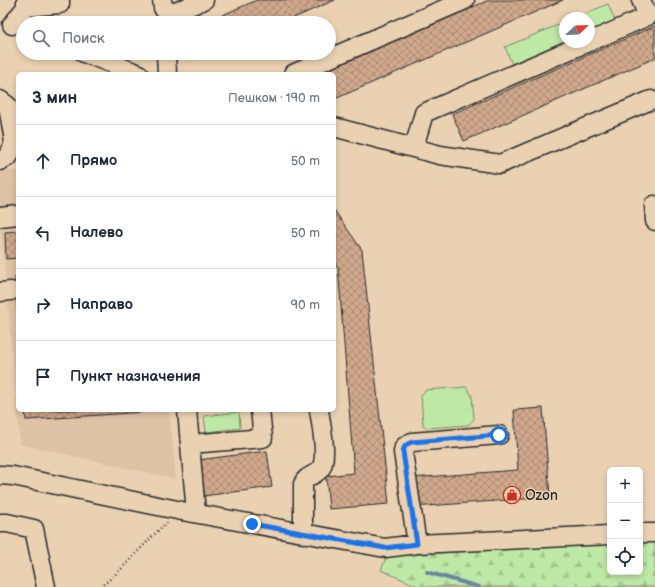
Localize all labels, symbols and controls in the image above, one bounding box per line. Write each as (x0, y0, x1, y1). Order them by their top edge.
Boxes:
north arrow (559, 12, 595, 48)
search box (16, 16, 336, 60)
icon: search (30, 27, 52, 49)
text: Поиск (62, 29, 105, 48)
text: 3 мин (32, 88, 77, 108)
text: Пешком · 190 m (228, 90, 320, 106)
icon: ahead (32, 150, 54, 172)
text: Прямо (70, 151, 117, 170)
text: 50 m (291, 153, 320, 169)
icon: left (32, 222, 54, 244)
text: Налево (70, 223, 123, 242)
text: 50 m (291, 225, 320, 241)
icon: right (32, 294, 54, 316)
text: Направо (70, 295, 133, 314)
text: 90 m (291, 297, 320, 313)
icon: arrive (32, 366, 54, 388)
text: Пункт назначения (70, 367, 201, 386)
route start (490, 426, 508, 444)
map controls (607, 467, 643, 575)
button: + (607, 467, 643, 503)
shop icon: Ozon (502, 485, 522, 505)
place label: Ozon (525, 487, 558, 504)
button: − (607, 503, 643, 539)
route end (243, 515, 261, 533)
button: locate (607, 539, 643, 575)

